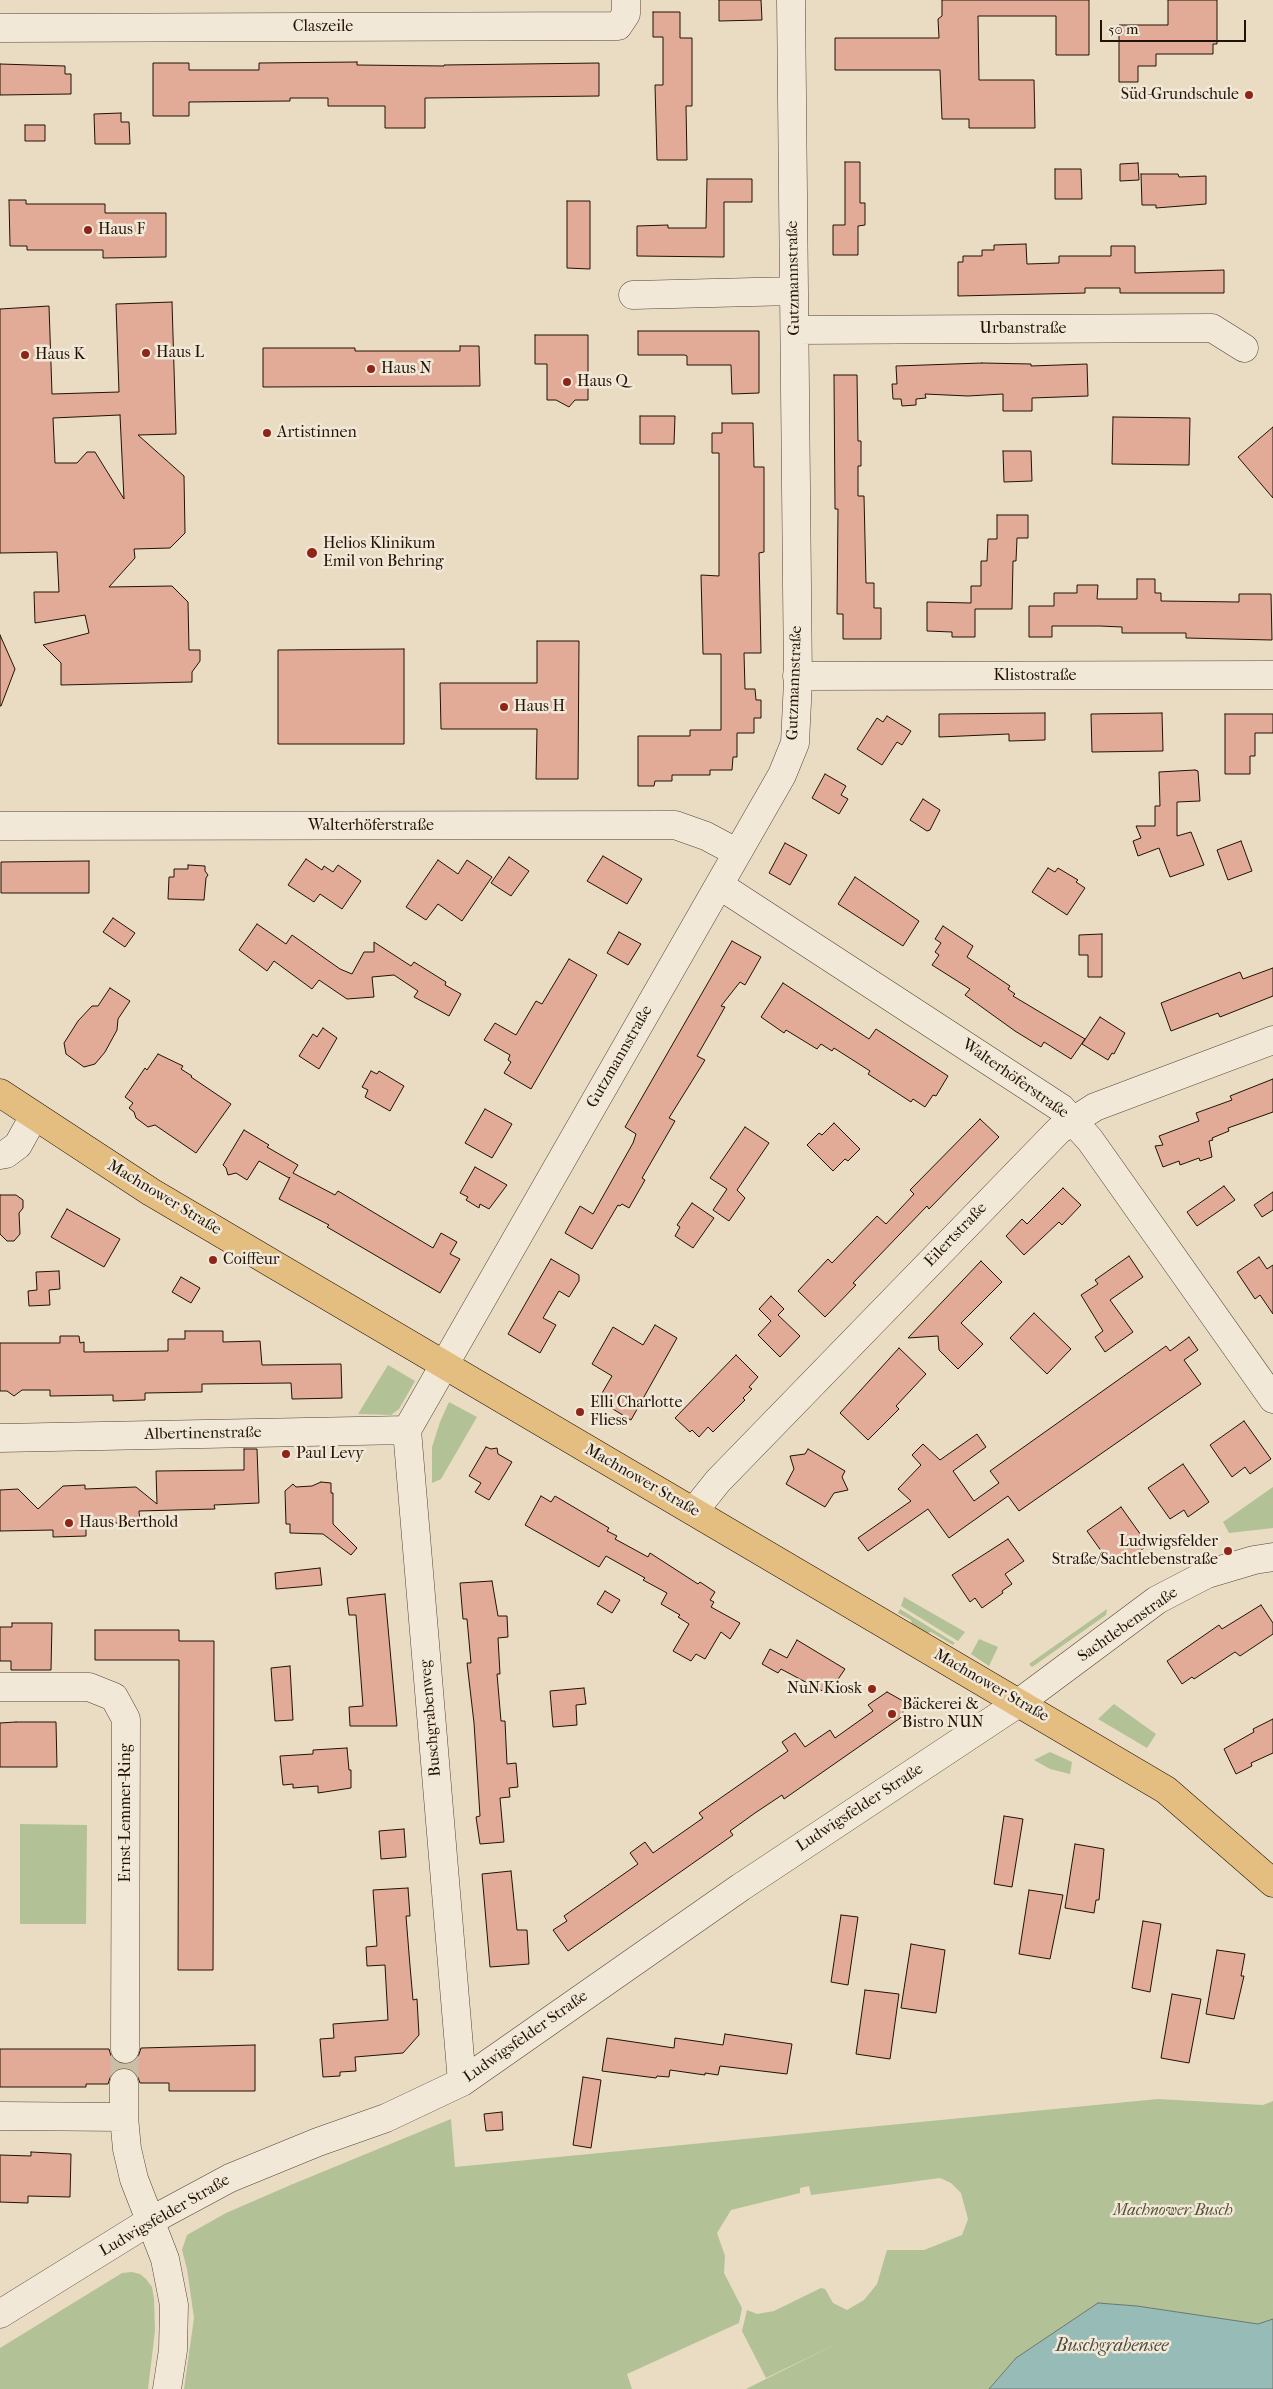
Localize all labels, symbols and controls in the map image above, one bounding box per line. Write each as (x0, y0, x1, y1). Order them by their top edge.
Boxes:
scale bar (1103, 10, 1249, 42)
street label: Claszeile (293, 17, 353, 37)
text: 50 m (1108, 20, 1138, 38)
place label: Süd-Grundschule (1121, 85, 1239, 105)
marker: Süd-Grundschule (1243, 89, 1255, 101)
place label: Haus F (98, 220, 145, 240)
street label: Gutzmannstraße (783, 220, 805, 336)
marker: Haus F (82, 224, 94, 236)
street label: Urbanstraße (980, 319, 1066, 339)
place label: Haus L (156, 343, 204, 363)
place label: Haus K (35, 345, 85, 365)
marker: Haus L (140, 347, 152, 359)
marker: Haus K (19, 349, 31, 361)
place label: Haus N (381, 359, 432, 379)
marker: Haus N (365, 363, 377, 375)
place label: Haus Q (577, 372, 628, 392)
marker: Haus Q (561, 376, 573, 388)
place label: Artistinnen (277, 423, 357, 443)
marker: Artistinnen (261, 427, 273, 439)
place label: Helios Klinikum Emil von Behring (323, 534, 444, 572)
marker: Helios Klinikum Emil von Behring (305, 546, 319, 560)
street label: Gutzmannstraße (783, 625, 807, 741)
street label: Klistostraße (993, 666, 1077, 686)
place label: Haus H (514, 697, 565, 717)
marker: Haus H (498, 701, 510, 713)
street label: Walterhöferstraße (308, 816, 434, 836)
street label: Gutzmannstraße (583, 1002, 657, 1112)
street label: Walterhöferstraße (958, 1035, 1072, 1123)
street label: Machnower Straße (104, 1156, 224, 1240)
street label: Eilertstraße (921, 1199, 991, 1271)
place label: Coiffeur (223, 1250, 280, 1270)
marker: Coiffeur (207, 1254, 219, 1266)
place label: Elli Charlotte Fliess (590, 1393, 682, 1431)
marker: Elli Charlotte Fliess (574, 1406, 586, 1418)
street label: Albertinenstraße (144, 1423, 262, 1445)
street label: Machnower Straße (581, 1440, 703, 1522)
place label: Paul Levy (296, 1444, 364, 1464)
marker: Paul Levy (280, 1448, 292, 1460)
place label: Haus Berthold (79, 1513, 178, 1533)
marker: Haus Berthold (63, 1517, 75, 1529)
place label: Ludwigsfelder Straße/Sachtlebenstraße (1052, 1532, 1218, 1570)
marker: Ludwigsfelder Straße/Sachtlebenstraße (1222, 1545, 1234, 1557)
street label: Sachtlebenstraße (1074, 1583, 1182, 1667)
street label: Machnower Straße (930, 1645, 1052, 1727)
street label: Buschgrabenweg (416, 1659, 446, 1777)
place label: NuN Kiosk (787, 1679, 862, 1699)
marker: NuN Kiosk (866, 1683, 878, 1695)
place label: Bäckerei & Bistro NUN (902, 1695, 984, 1733)
marker: Bäckerei & Bistro NUN (886, 1708, 898, 1720)
street label: Ernst-Lemmer-Ring (116, 1744, 136, 1882)
street label: Ludwigsfelder Straße (793, 1760, 927, 1856)
street label: Ludwigsfelder Straße (460, 1987, 592, 2087)
street label: Ludwigsfelder Straße (96, 2171, 234, 2261)
park label: Machnower Busch (1113, 2201, 1233, 2221)
water label: Buschgrabensee (1055, 2336, 1169, 2358)

